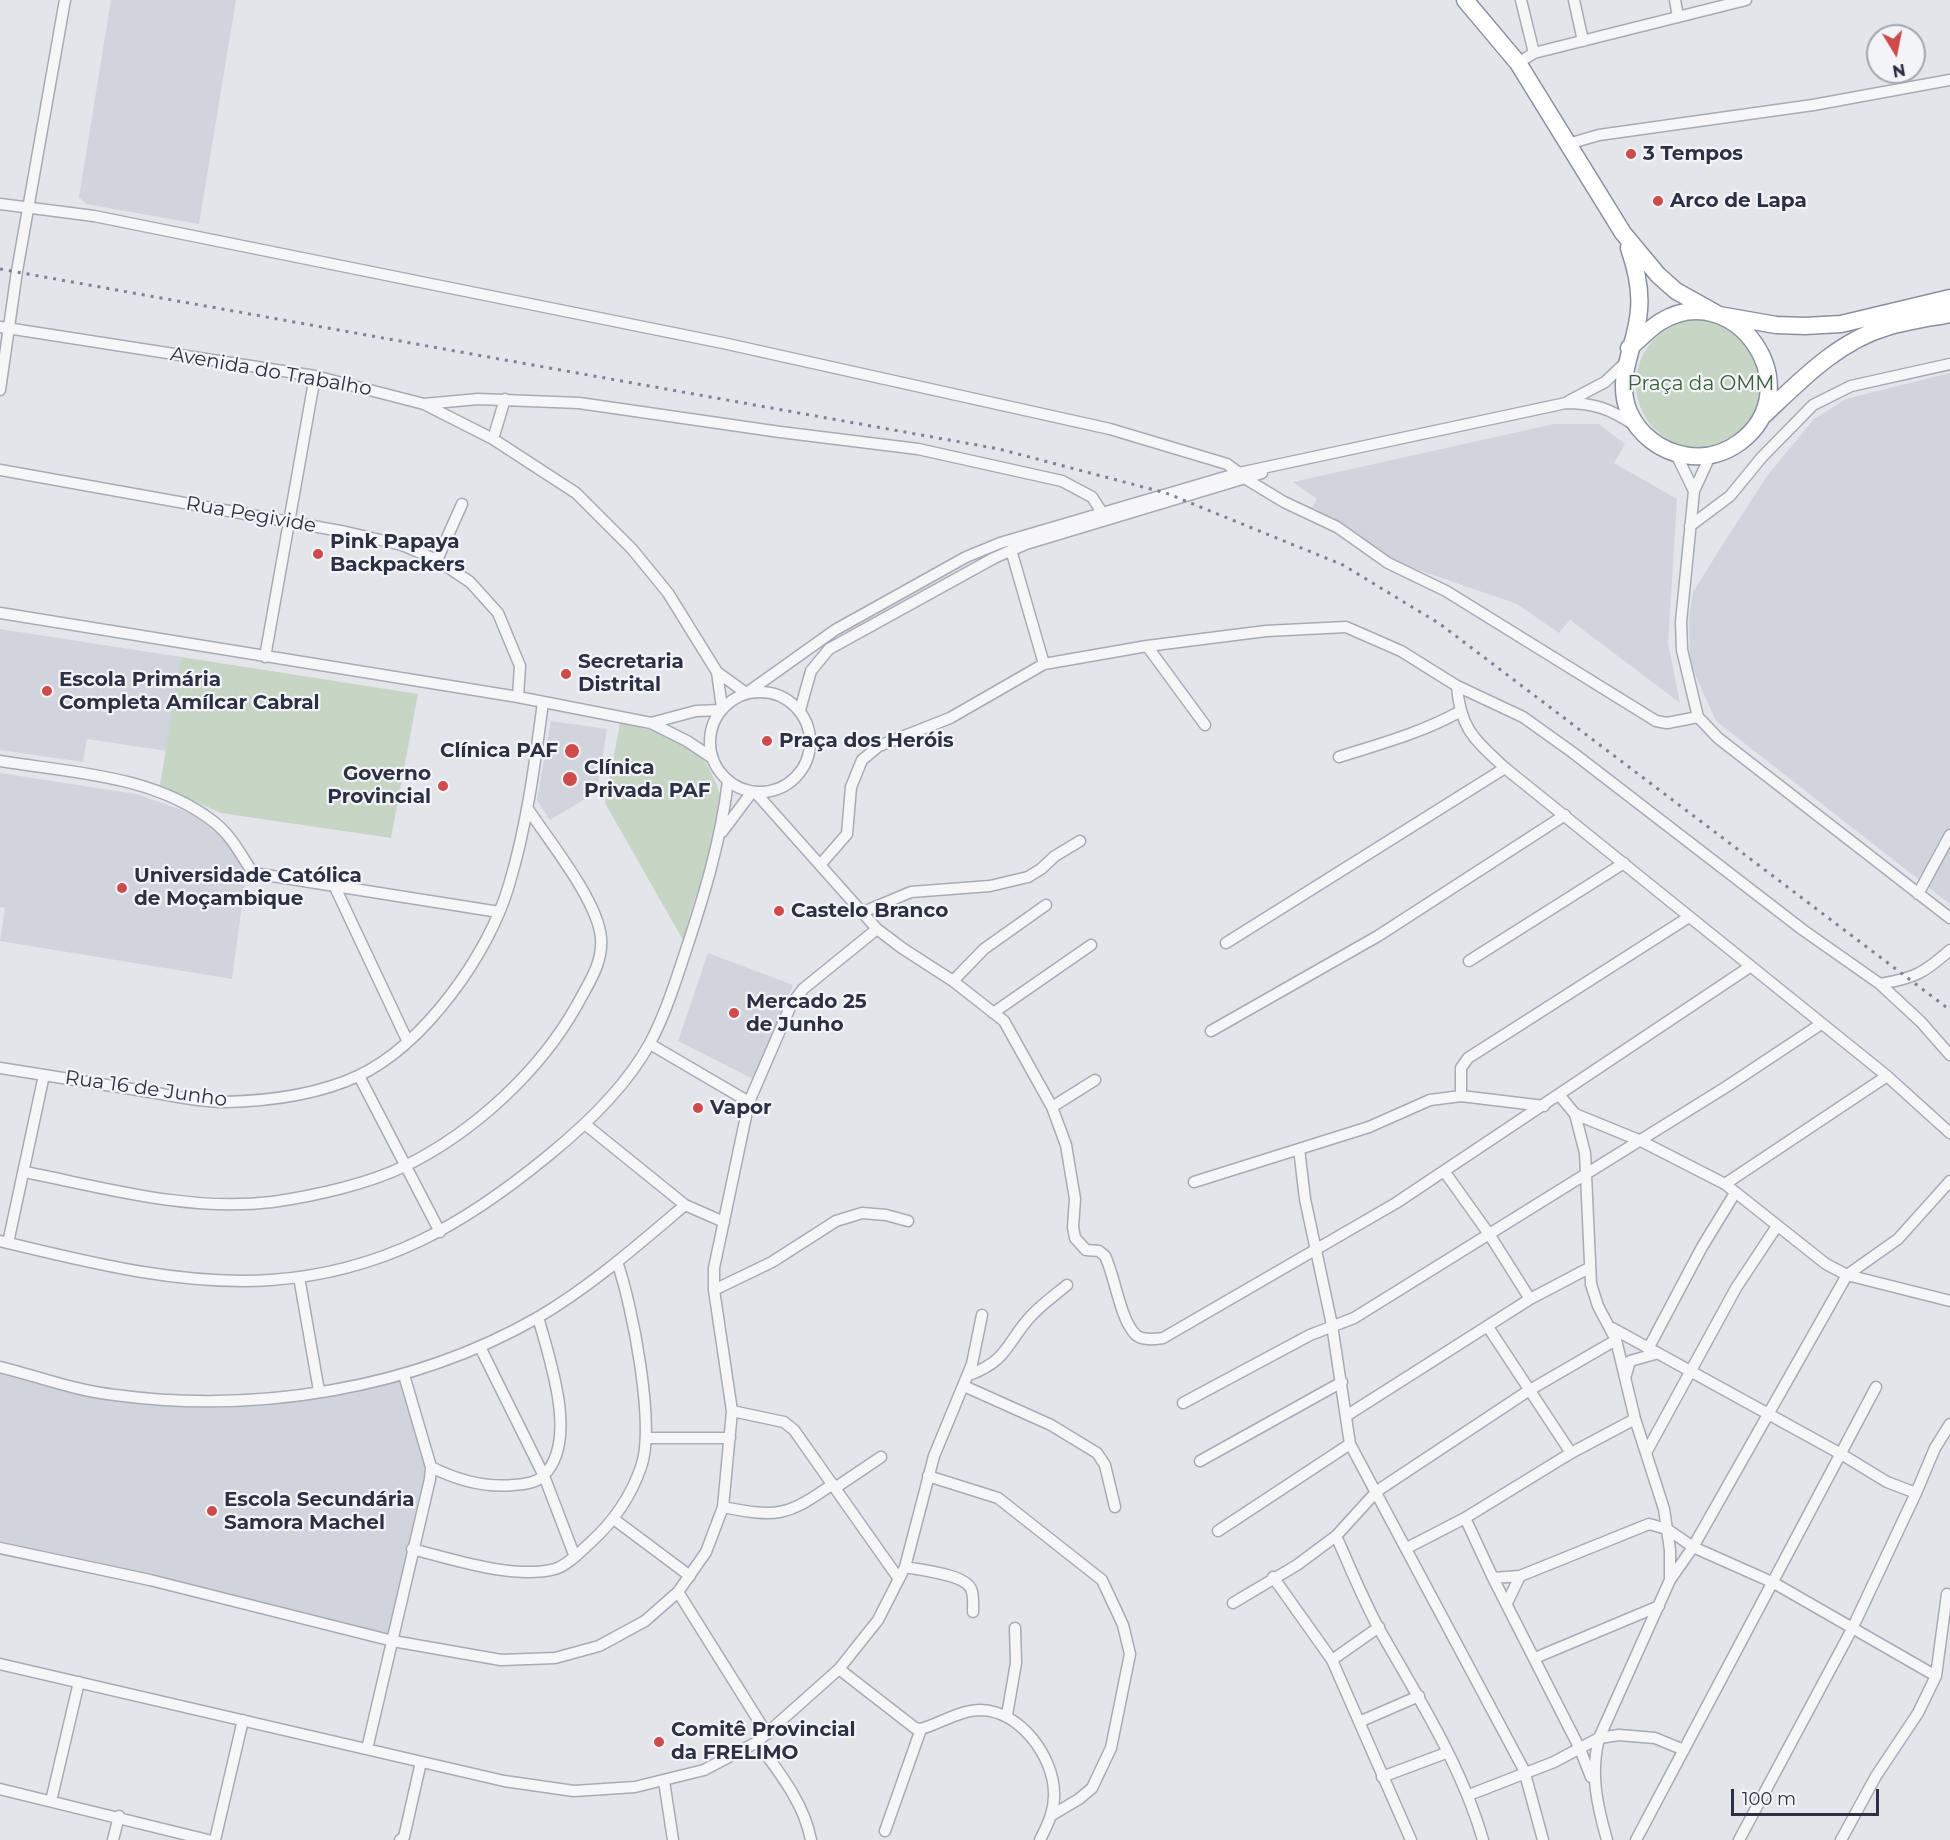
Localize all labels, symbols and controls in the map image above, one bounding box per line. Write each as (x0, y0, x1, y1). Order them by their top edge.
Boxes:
north arrow (1866, 24, 1926, 84)
text: N (1891, 60, 1907, 81)
place label: 3 Tempos (1643, 142, 1743, 166)
marker: 3 Tempos (1624, 147, 1638, 161)
place label: Arco de Lapa (1670, 189, 1807, 213)
marker: Arco de Lapa (1651, 194, 1665, 208)
street label: Avenida do Trabalho (168, 342, 374, 402)
park label: Praça da OMM (1628, 372, 1774, 396)
street label: Rua Pegivide (184, 492, 318, 538)
place label: Pink Papaya Backpackers (330, 530, 465, 577)
marker: Pink Papaya Backpackers (311, 547, 325, 561)
place label: Secretaria Distrital (578, 650, 684, 697)
marker: Secretaria Distrital (559, 667, 573, 681)
place label: Escola Primária Completa Amílcar Cabral (59, 668, 319, 715)
marker: Escola Primária Completa Amílcar Cabral (40, 684, 54, 698)
place label: Praça dos Heróis (779, 729, 954, 753)
marker: Praça dos Heróis (760, 734, 774, 748)
place label: Clínica PAF (440, 739, 558, 763)
marker: Clínica PAF (563, 742, 581, 760)
place label: Clínica Privada PAF (584, 756, 711, 803)
place label: Governo Provincial (327, 762, 431, 809)
marker: Clínica Privada PAF (561, 770, 579, 788)
marker: Governo Provincial (436, 779, 450, 793)
place label: Universidade Católica de Moçambique (134, 864, 362, 911)
marker: Universidade Católica de Moçambique (115, 881, 129, 895)
place label: Castelo Branco (791, 899, 948, 923)
marker: Castelo Branco (772, 904, 786, 918)
place label: Mercado 25 de Junho (746, 990, 867, 1037)
marker: Mercado 25 de Junho (727, 1006, 741, 1020)
street label: Rua 16 de Junho (63, 1066, 229, 1112)
place label: Vapor (710, 1096, 772, 1120)
marker: Vapor (691, 1101, 705, 1115)
place label: Escola Secundária Samora Machel (224, 1488, 415, 1535)
marker: Escola Secundária Samora Machel (205, 1504, 219, 1518)
place label: Comitê Provincial da FRELIMO (671, 1718, 856, 1765)
marker: Comitê Provincial da FRELIMO (652, 1735, 666, 1749)
scale bar (1734, 1777, 1882, 1815)
text: 100 m (1742, 1788, 1796, 1810)

